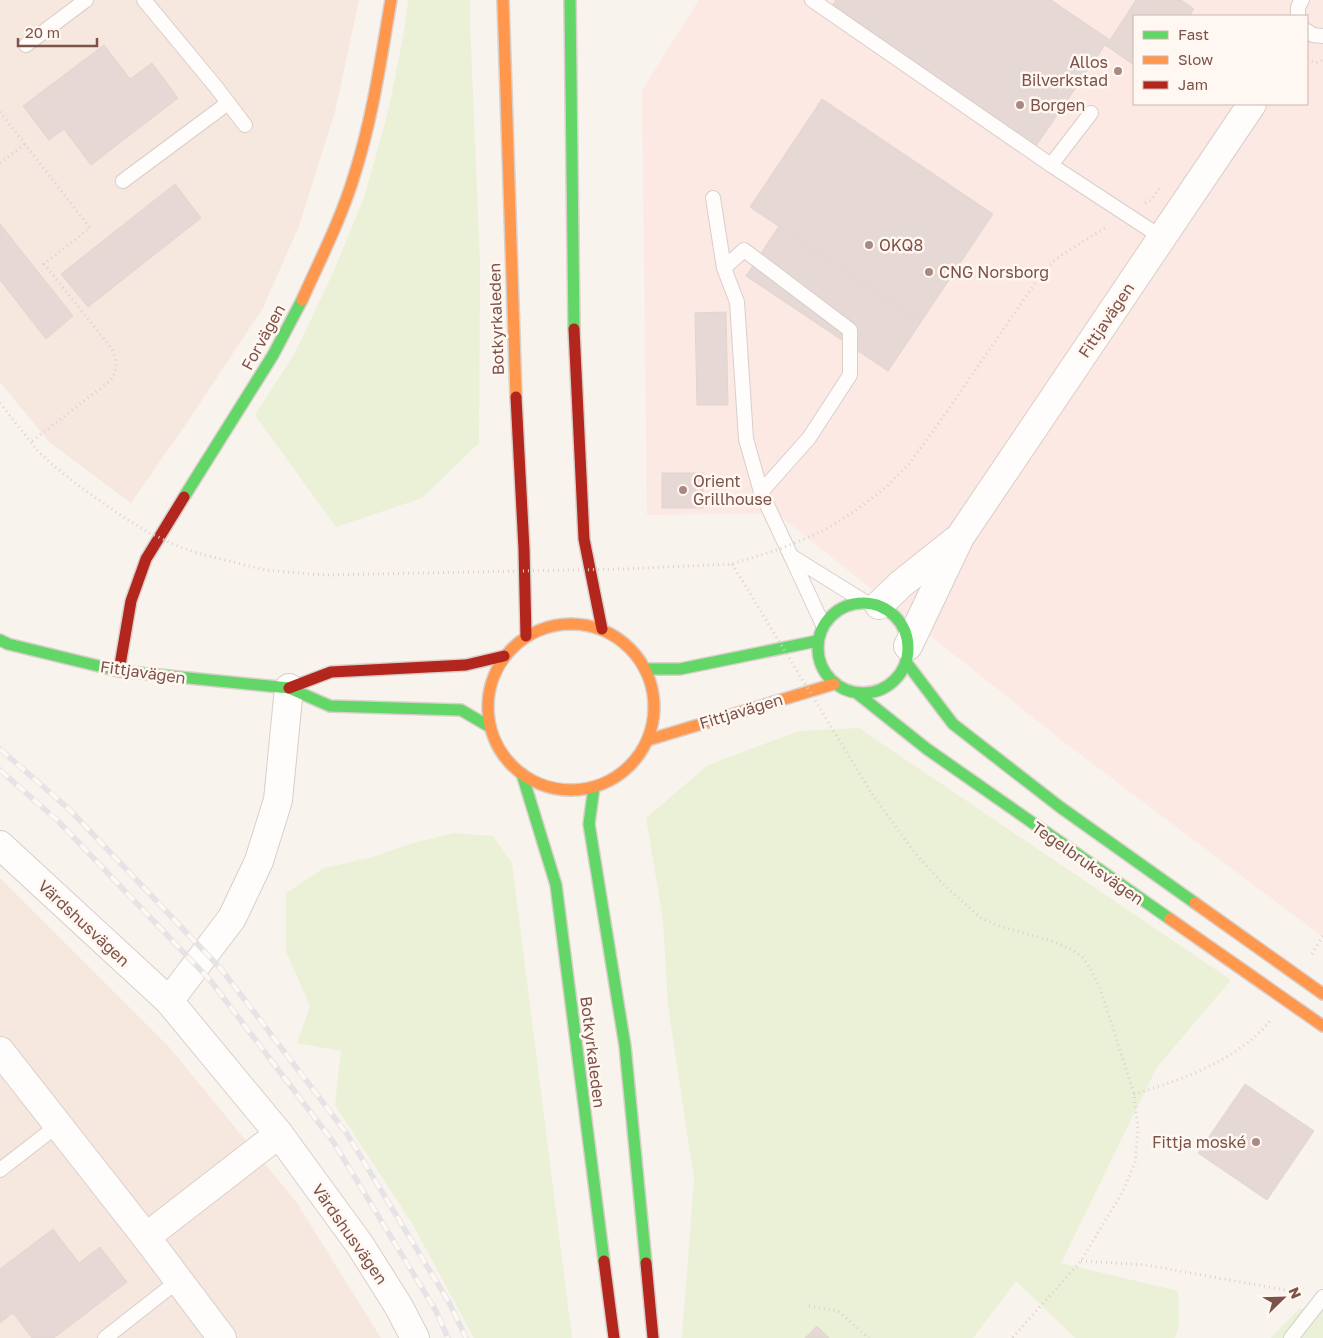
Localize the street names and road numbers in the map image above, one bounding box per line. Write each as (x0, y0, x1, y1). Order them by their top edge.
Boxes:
street label: Botkyrkaleden (484, 263, 508, 375)
street label: Fittjavägen (1074, 279, 1138, 361)
street label: Forvägen (237, 301, 289, 373)
street label: Fittjavägen (99, 656, 187, 688)
street label: Fittjavägen (697, 689, 785, 733)
street label: Tegelbruksvägen (1028, 817, 1148, 909)
street label: Värdshusvägen (34, 875, 134, 971)
street label: Botkyrkaleden (576, 995, 610, 1109)
street label: Värdshusvägen (308, 1180, 392, 1288)

